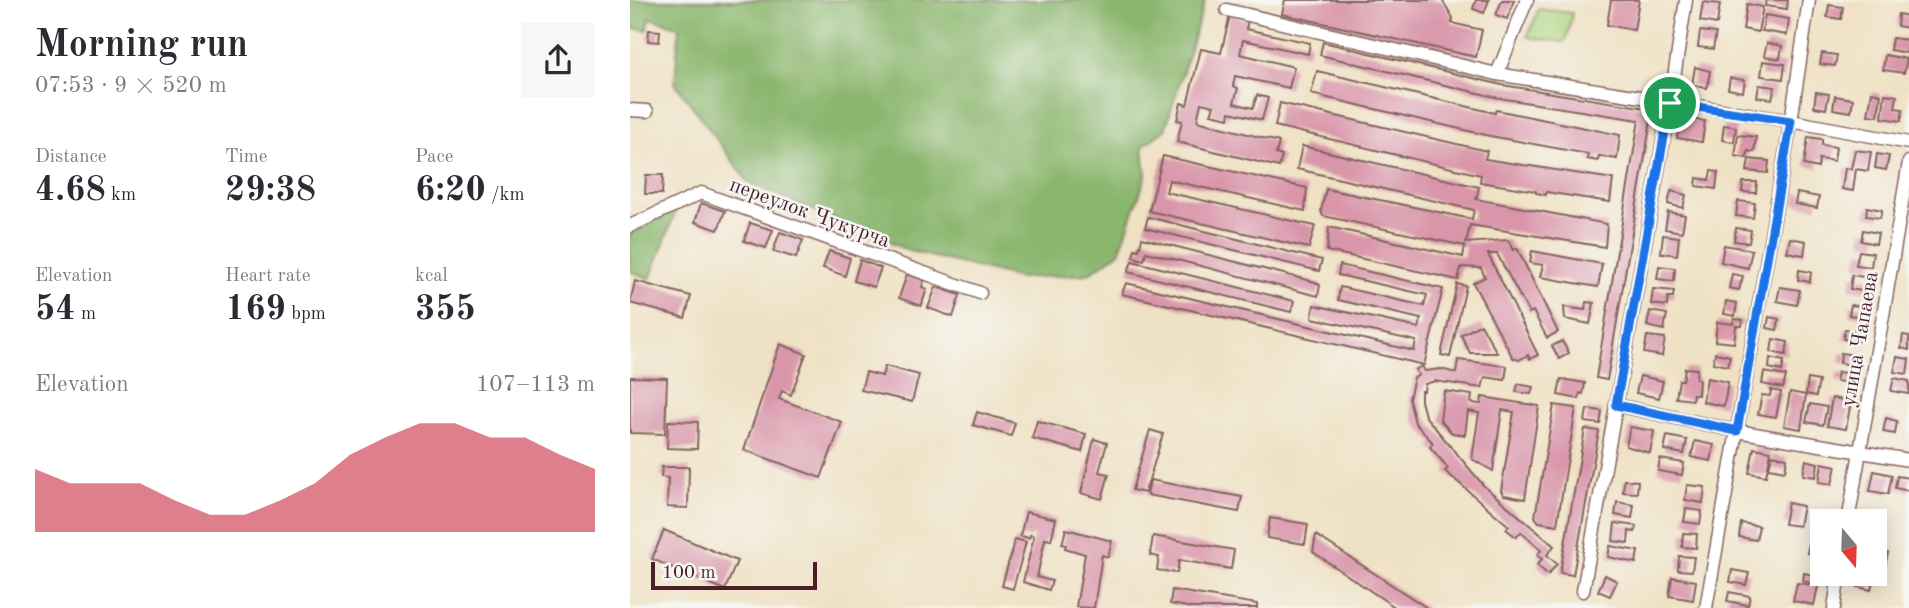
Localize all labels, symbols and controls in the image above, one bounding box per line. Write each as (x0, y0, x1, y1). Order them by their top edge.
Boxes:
button: share (521, 23, 595, 97)
text: Morning run (35, 27, 248, 65)
pin (1640, 73, 1700, 133)
text: 07:53 · 9 × 520 m (35, 74, 227, 97)
icon: arrive (1651, 84, 1689, 122)
text: Distance (35, 148, 107, 167)
text: Time (225, 148, 268, 167)
text: Pace (415, 148, 454, 167)
text: 4.68 (35, 173, 106, 208)
text: 29:38 (225, 173, 316, 208)
text: 6:20 (415, 173, 486, 208)
street label: переулок Чукурча (726, 175, 892, 252)
text: km (106, 186, 136, 205)
text: /km (486, 186, 525, 205)
text: Elevation (35, 267, 112, 286)
text: Heart rate (225, 267, 310, 286)
text: kcal (415, 267, 448, 286)
street label: улица Чапаева (1838, 270, 1883, 409)
text: 54 (35, 292, 76, 327)
text: 169 (225, 292, 286, 327)
text: 355 (415, 292, 476, 327)
text: m (76, 305, 96, 324)
text: bpm (286, 305, 326, 324)
text: Elevation (35, 373, 129, 396)
text: 107–113 m (476, 373, 595, 396)
north arrow (1810, 509, 1886, 586)
map controls (1810, 509, 1887, 586)
scale bar (651, 559, 817, 591)
text: 100 m (662, 564, 715, 583)

